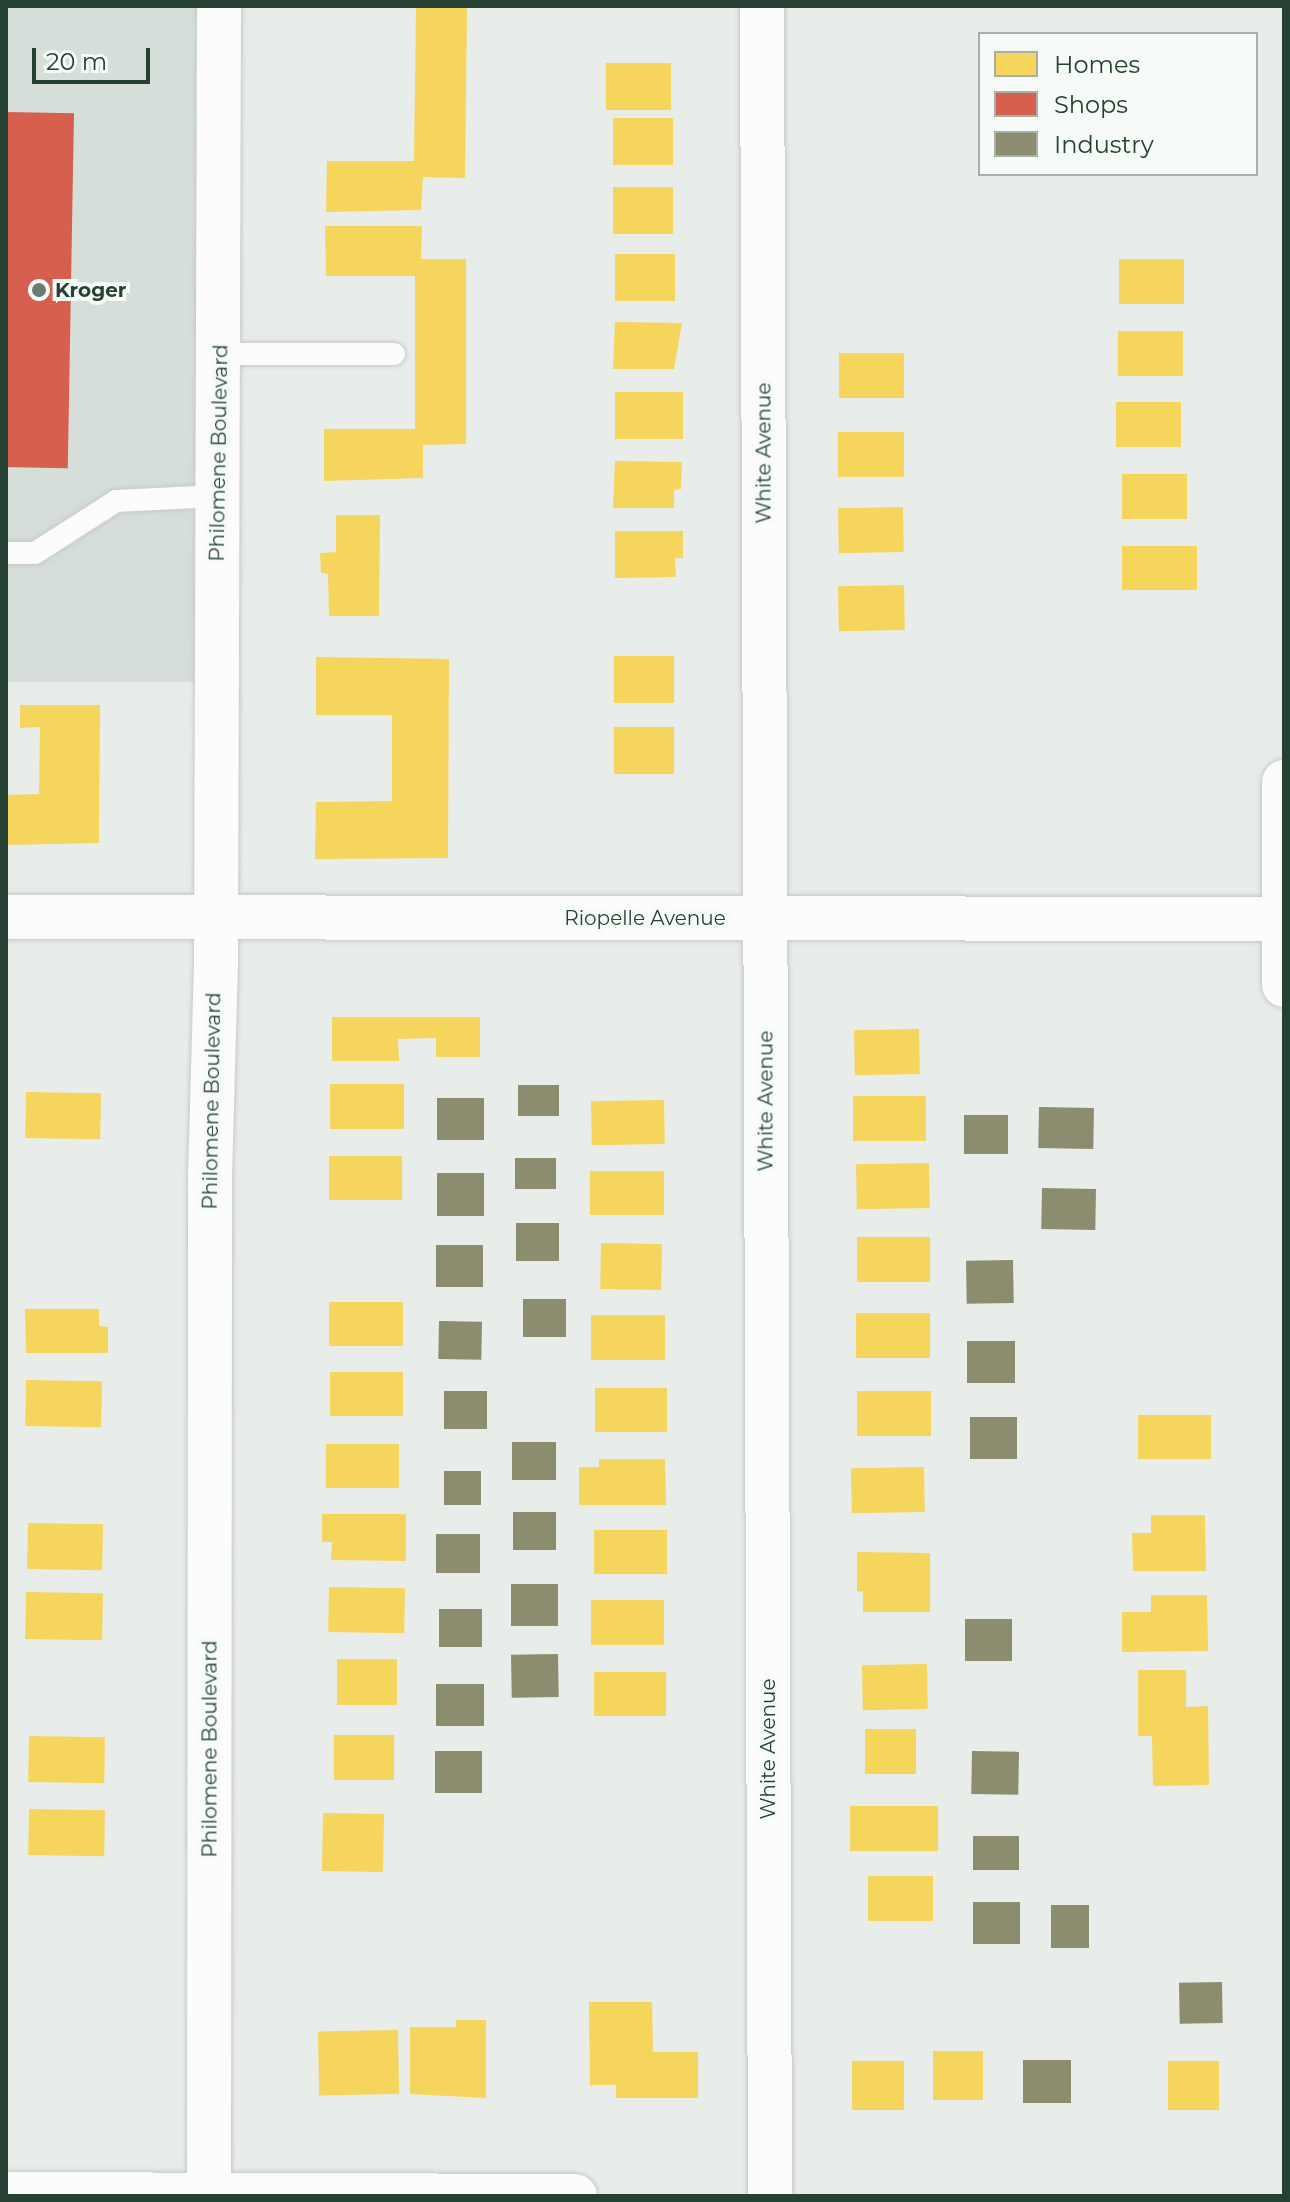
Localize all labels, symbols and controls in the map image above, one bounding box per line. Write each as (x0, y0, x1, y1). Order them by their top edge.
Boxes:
scale bar (36, 32, 154, 82)
legend (978, 32, 1258, 176)
text: 20 m (46, 47, 107, 76)
text: Homes (1054, 50, 1140, 79)
text: Shops (1054, 90, 1128, 119)
text: Industry (1054, 130, 1154, 159)
place label: Kroger (55, 278, 126, 302)
marker: Kroger (30, 281, 48, 299)
street label: Philomene Boulevard (205, 344, 233, 562)
street label: White Avenue (752, 382, 776, 524)
street label: Riopelle Avenue (564, 906, 726, 930)
street label: Philomene Boulevard (198, 992, 226, 1210)
street label: White Avenue (754, 1030, 778, 1172)
street label: Philomene Boulevard (198, 1640, 222, 1858)
street label: White Avenue (756, 1678, 780, 1820)

